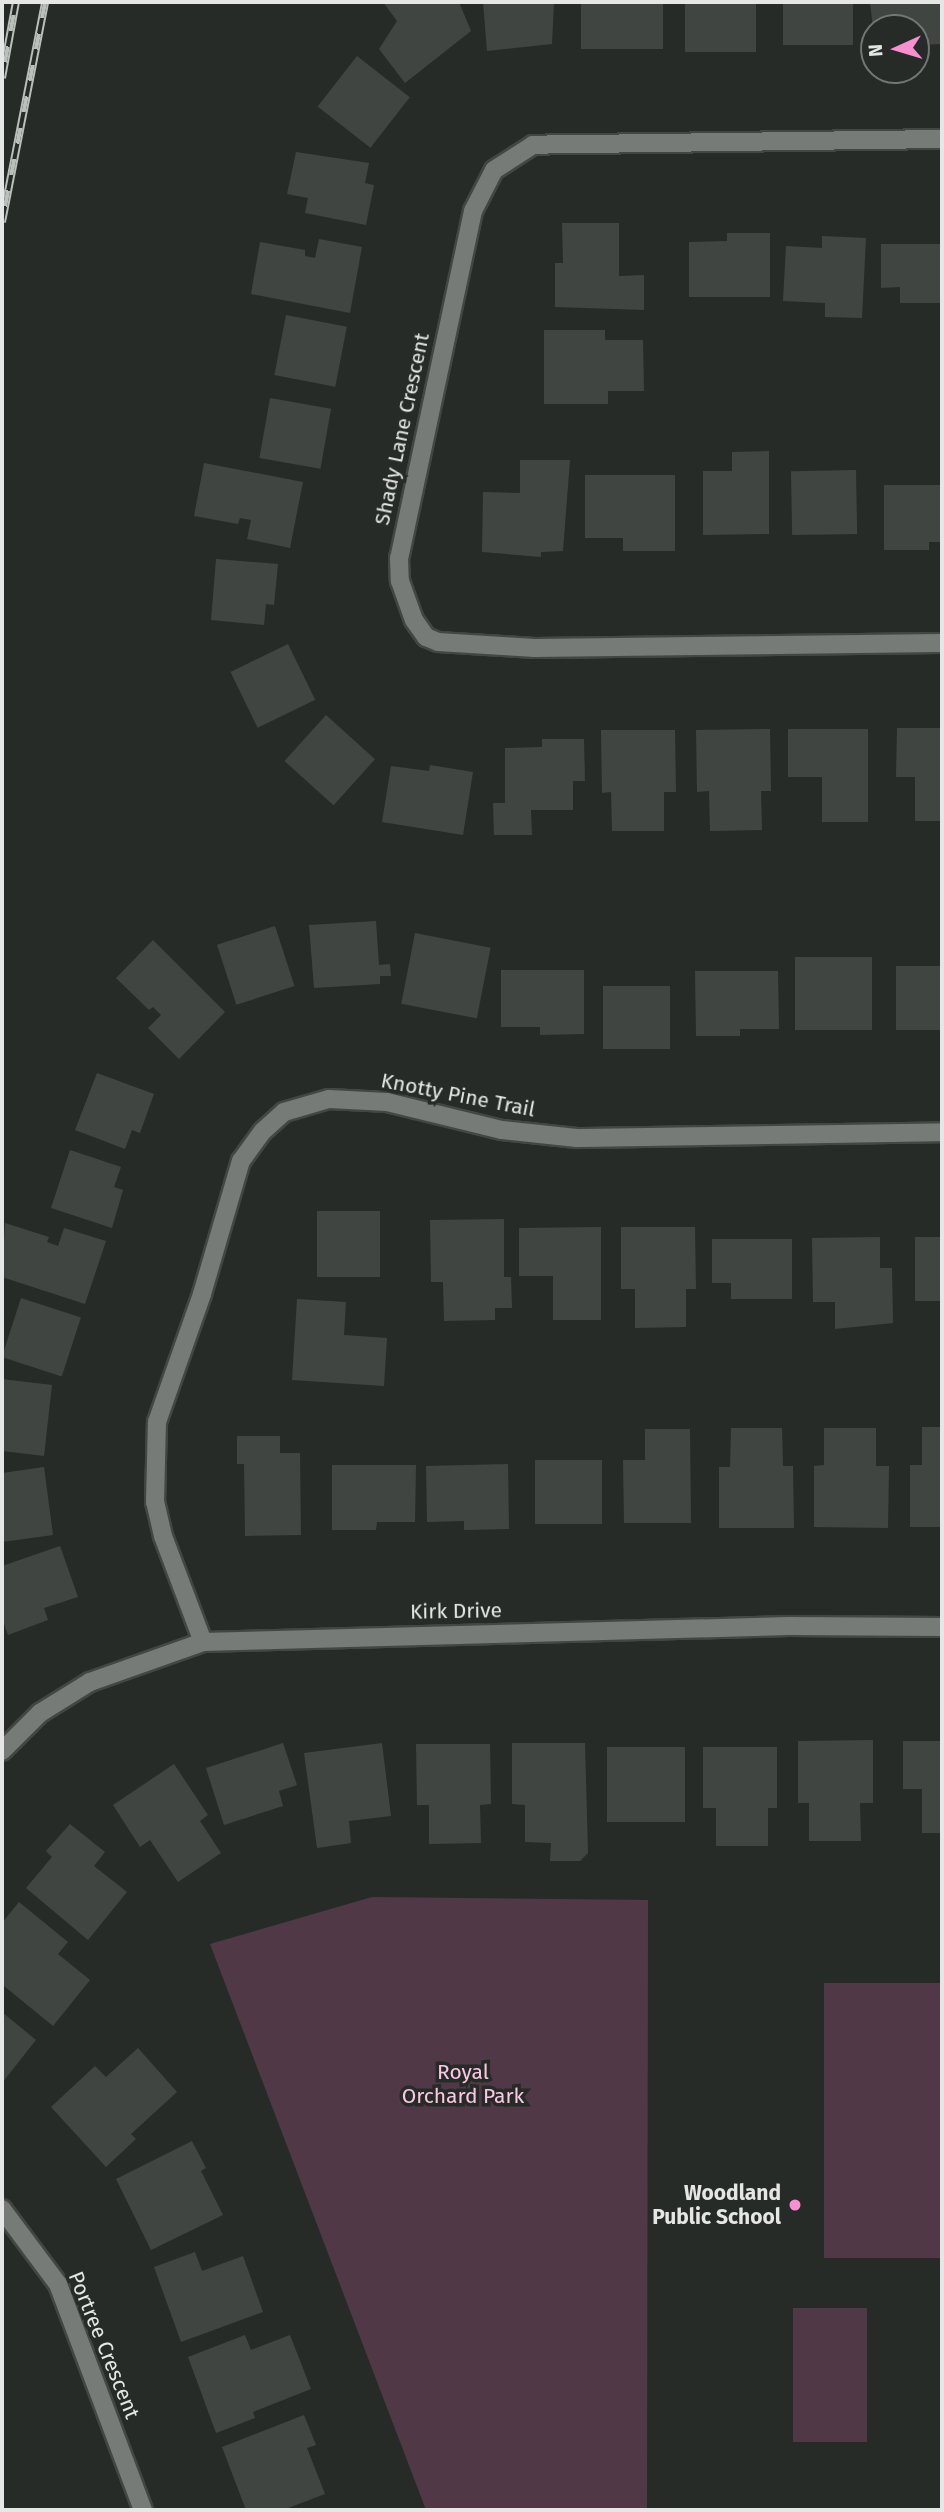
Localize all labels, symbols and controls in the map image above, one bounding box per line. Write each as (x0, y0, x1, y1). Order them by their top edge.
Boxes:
north arrow (860, 14, 930, 84)
text: N (864, 43, 887, 57)
street label: Shady Lane Crescent (369, 331, 435, 527)
street label: Knotty Pine Trail (379, 1068, 537, 1122)
street label: Kirk Drive (410, 1598, 502, 1624)
park label: Royal Orchard Park (402, 2059, 524, 2109)
place label: Woodland Public School (652, 2180, 781, 2230)
marker: Woodland Public School (787, 2197, 803, 2213)
street label: Portree Crescent (63, 2268, 145, 2422)

